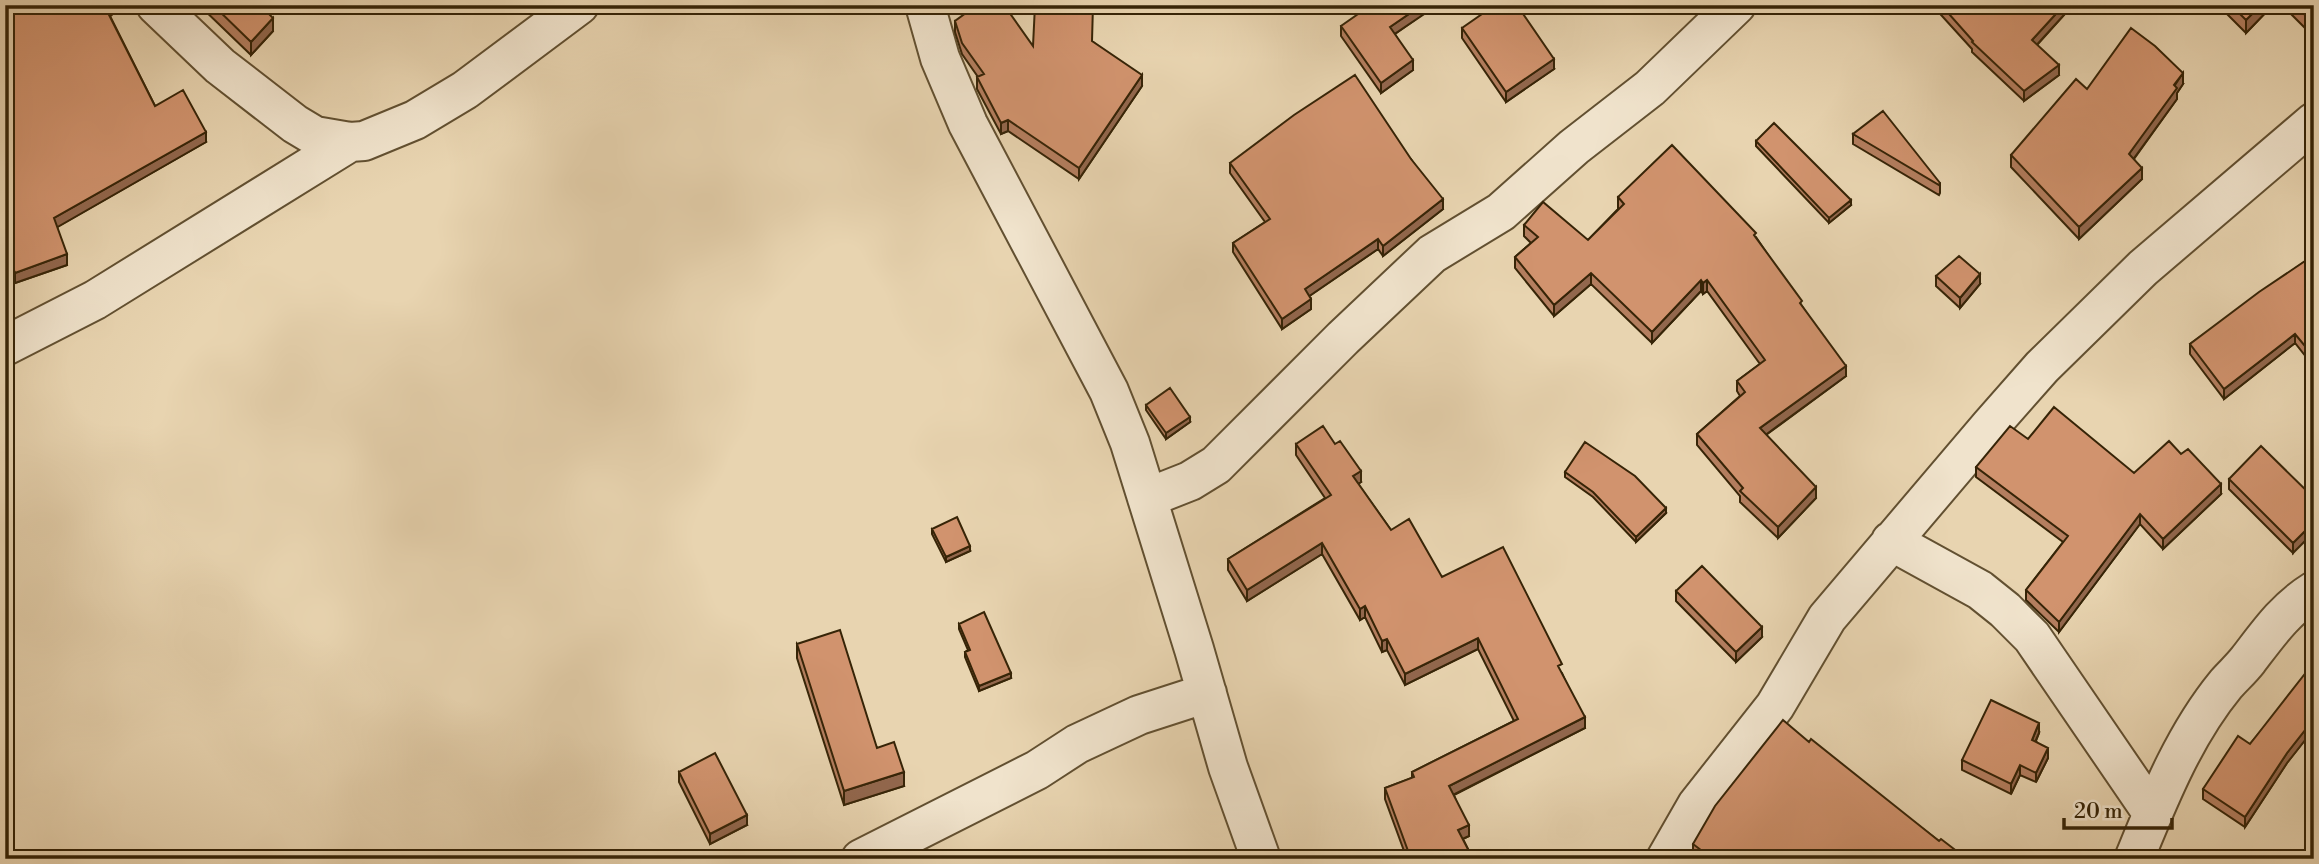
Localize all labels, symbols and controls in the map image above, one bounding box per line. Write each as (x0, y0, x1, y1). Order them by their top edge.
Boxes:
scale bar (2064, 787, 2172, 831)
text: 20 m (2074, 799, 2123, 825)

